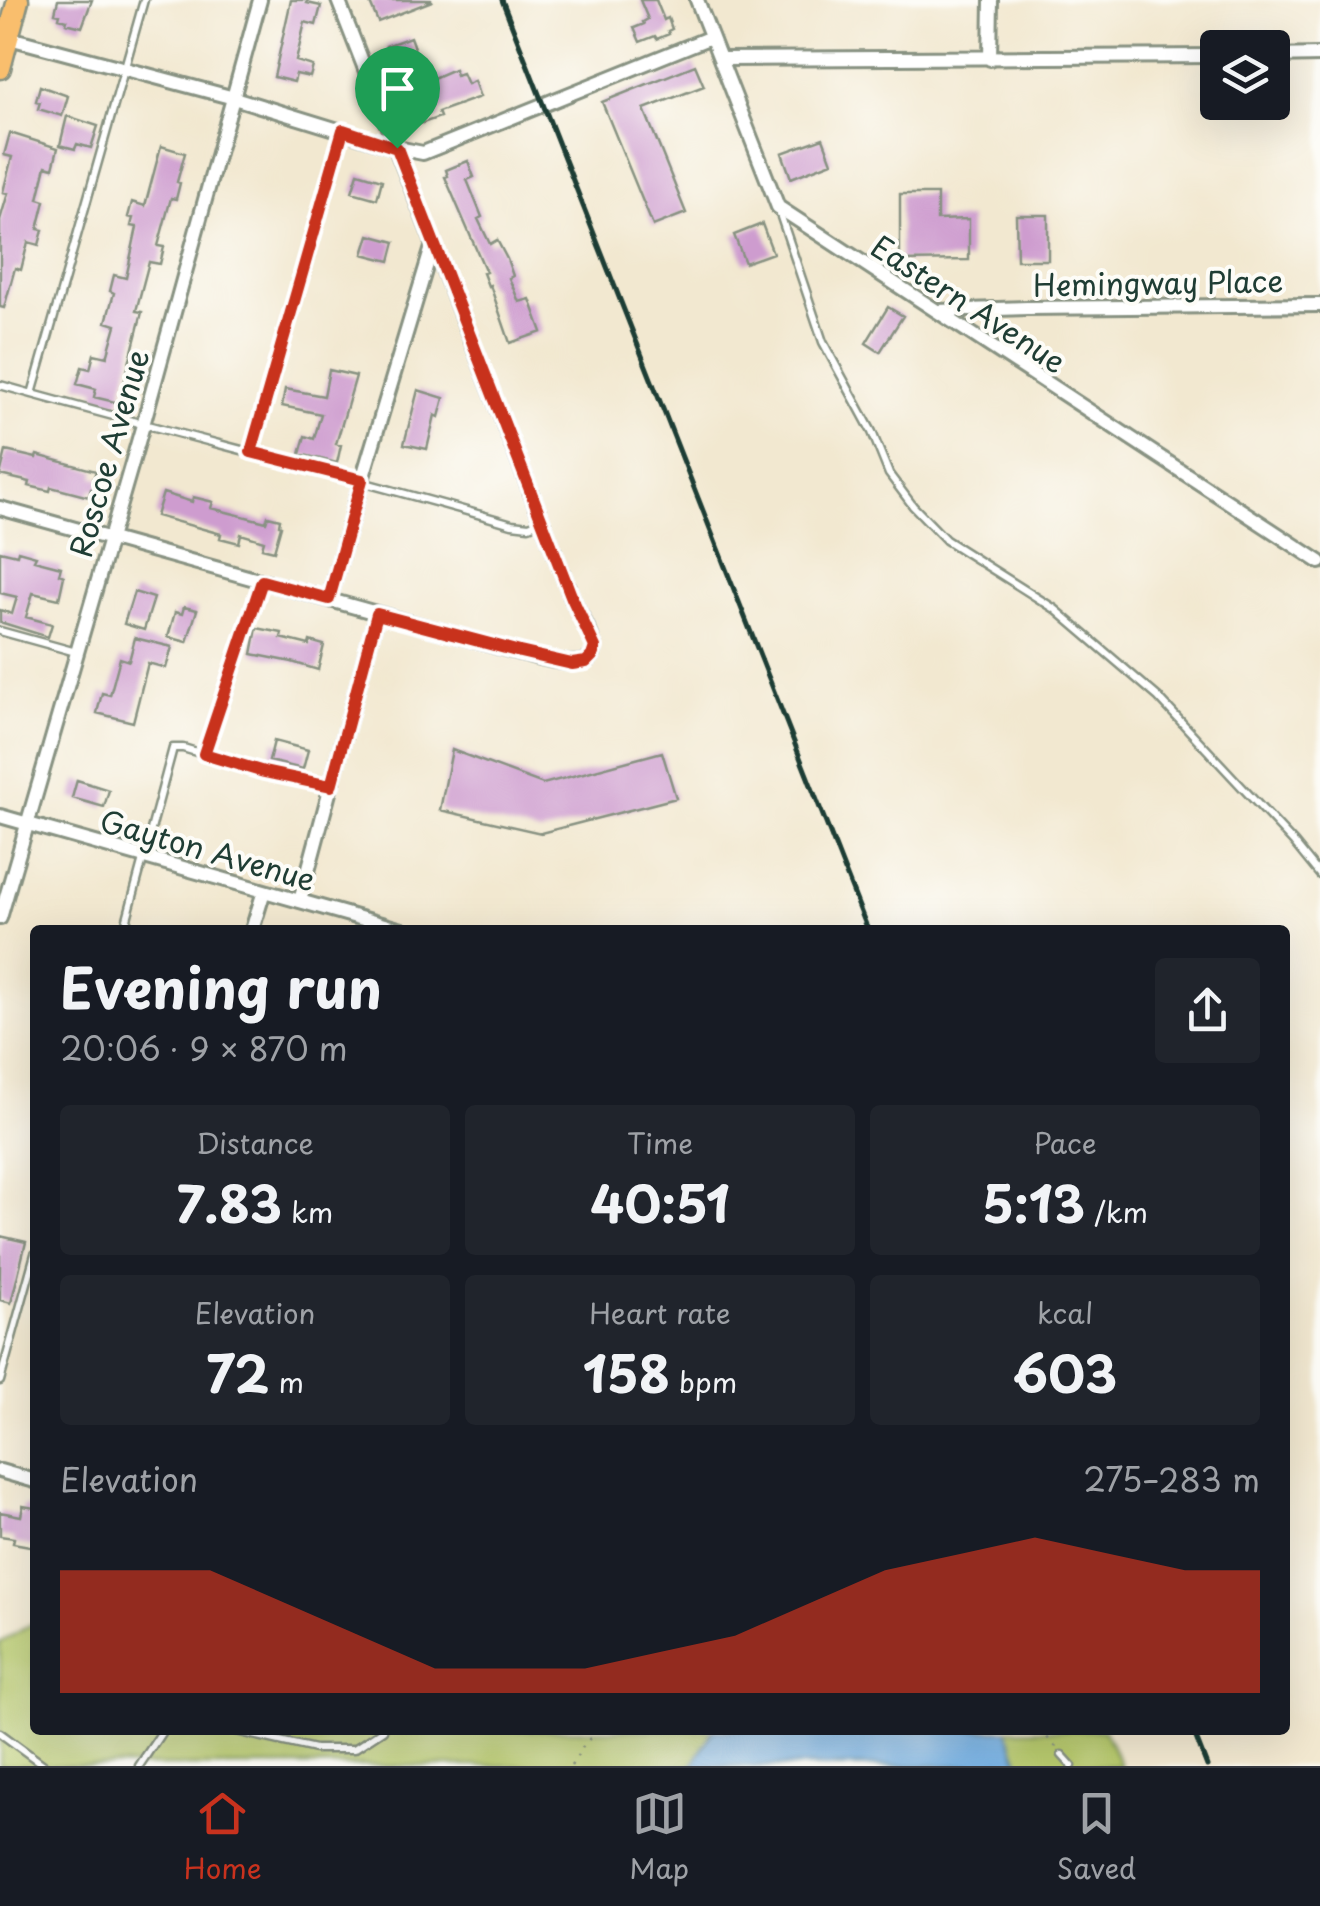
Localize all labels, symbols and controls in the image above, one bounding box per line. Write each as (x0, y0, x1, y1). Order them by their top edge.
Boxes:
map controls (1200, 30, 1290, 120)
button: layers (1200, 30, 1290, 120)
pin (355, 46, 440, 149)
icon: arrive (370, 61, 425, 116)
street label: Eastern Avenue (863, 223, 1075, 383)
street label: Hemingway Place (1033, 257, 1283, 307)
street label: Roscoe Avenue (57, 344, 159, 562)
street label: Gayton Avenue (95, 797, 321, 901)
text: Evening run (60, 945, 382, 1028)
button: share (1155, 958, 1260, 1063)
text: 20:06 · 9 × 870 m (60, 1024, 348, 1072)
text: Distance (196, 1121, 314, 1164)
text: Time (627, 1121, 693, 1164)
text: Pace (1033, 1121, 1097, 1164)
text: 7.83 (177, 1164, 282, 1240)
text: 40:51 (590, 1164, 730, 1240)
text: 5:13 (982, 1164, 1085, 1240)
text: km (282, 1190, 333, 1233)
text: /km (1085, 1190, 1148, 1233)
text: Elevation (195, 1291, 315, 1334)
text: Heart rate (589, 1291, 731, 1334)
text: kcal (1037, 1291, 1093, 1334)
text: 72 (206, 1334, 269, 1410)
text: 158 (583, 1334, 670, 1410)
text: 603 (1013, 1334, 1117, 1410)
text: m (269, 1360, 304, 1403)
text: bpm (670, 1360, 737, 1403)
text: Elevation (60, 1455, 198, 1503)
text: 275–283 m (1083, 1455, 1260, 1503)
tab: Home (184, 1786, 262, 1889)
tab: Map (629, 1786, 689, 1889)
tab: Saved (1057, 1786, 1136, 1889)

